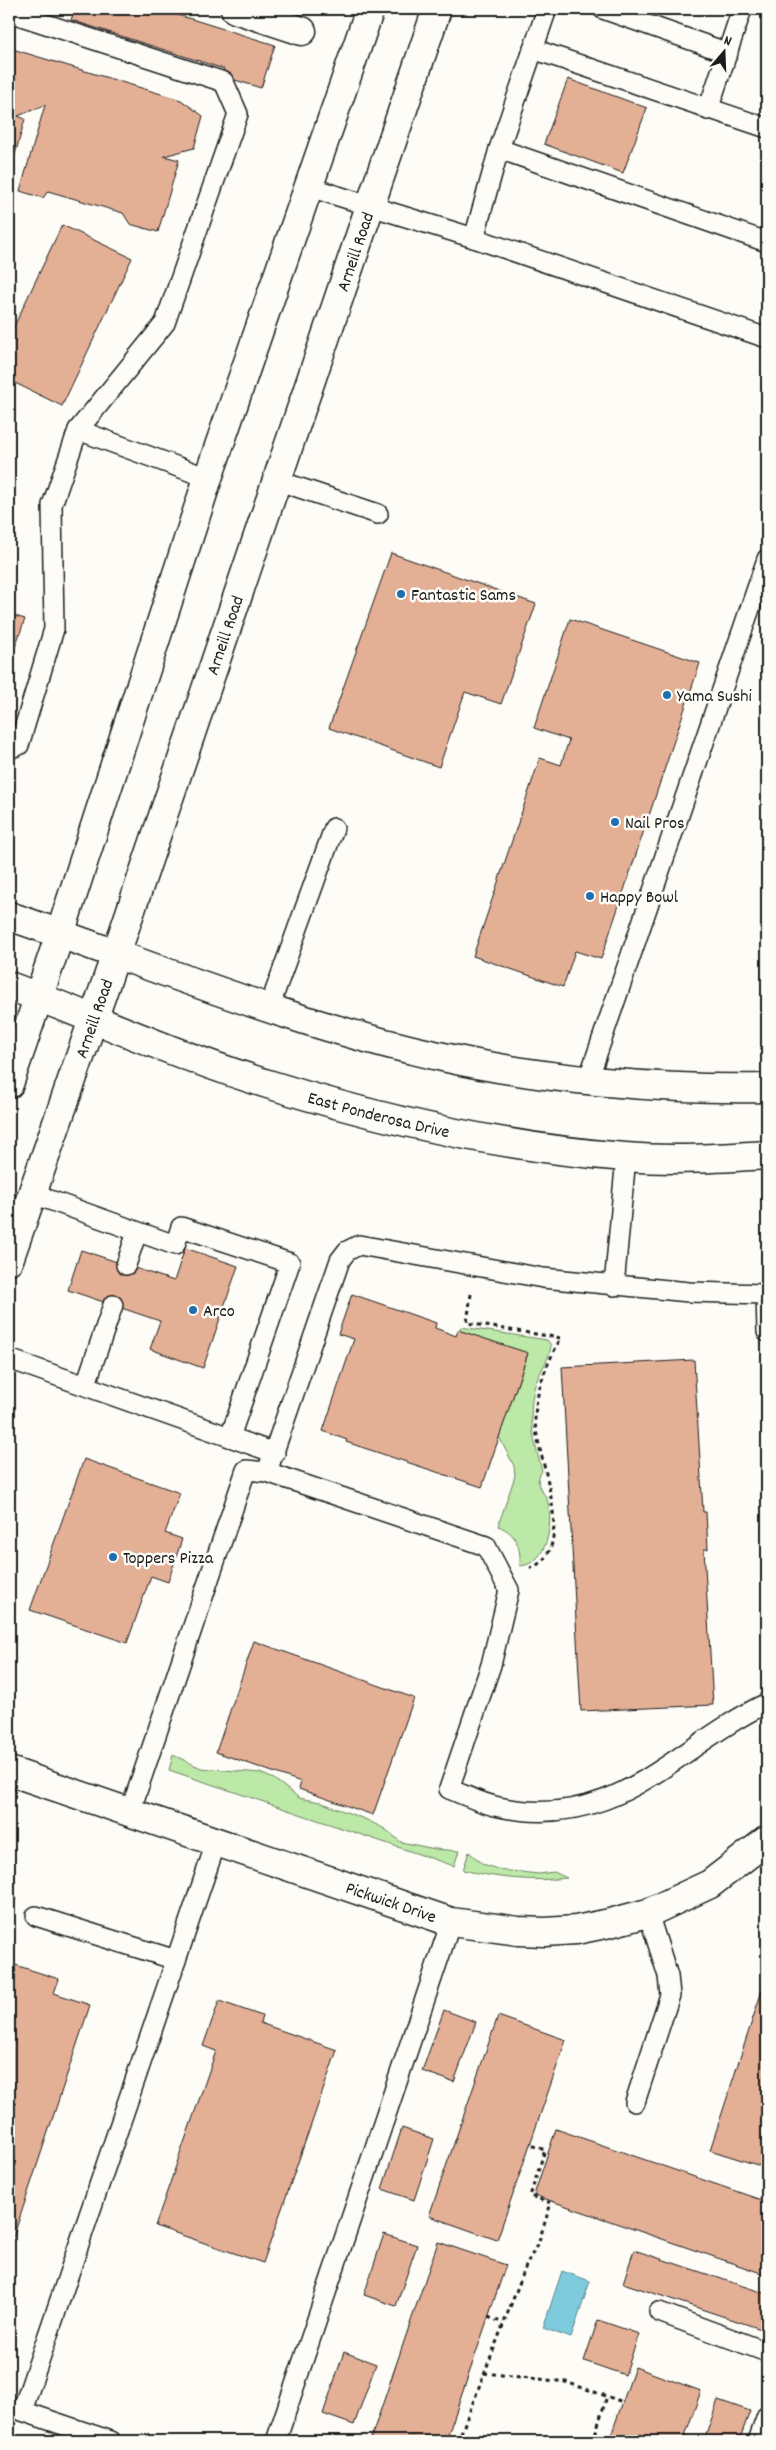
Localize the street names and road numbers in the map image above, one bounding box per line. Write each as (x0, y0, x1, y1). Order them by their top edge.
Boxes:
street label: Arneill Road (332, 209, 382, 295)
street label: Arneill Road (202, 593, 252, 679)
street label: Arneill Road (70, 976, 121, 1062)
street label: East Ponderosa Drive (304, 1087, 452, 1146)
street label: Pickwick Drive (342, 1877, 439, 1931)

